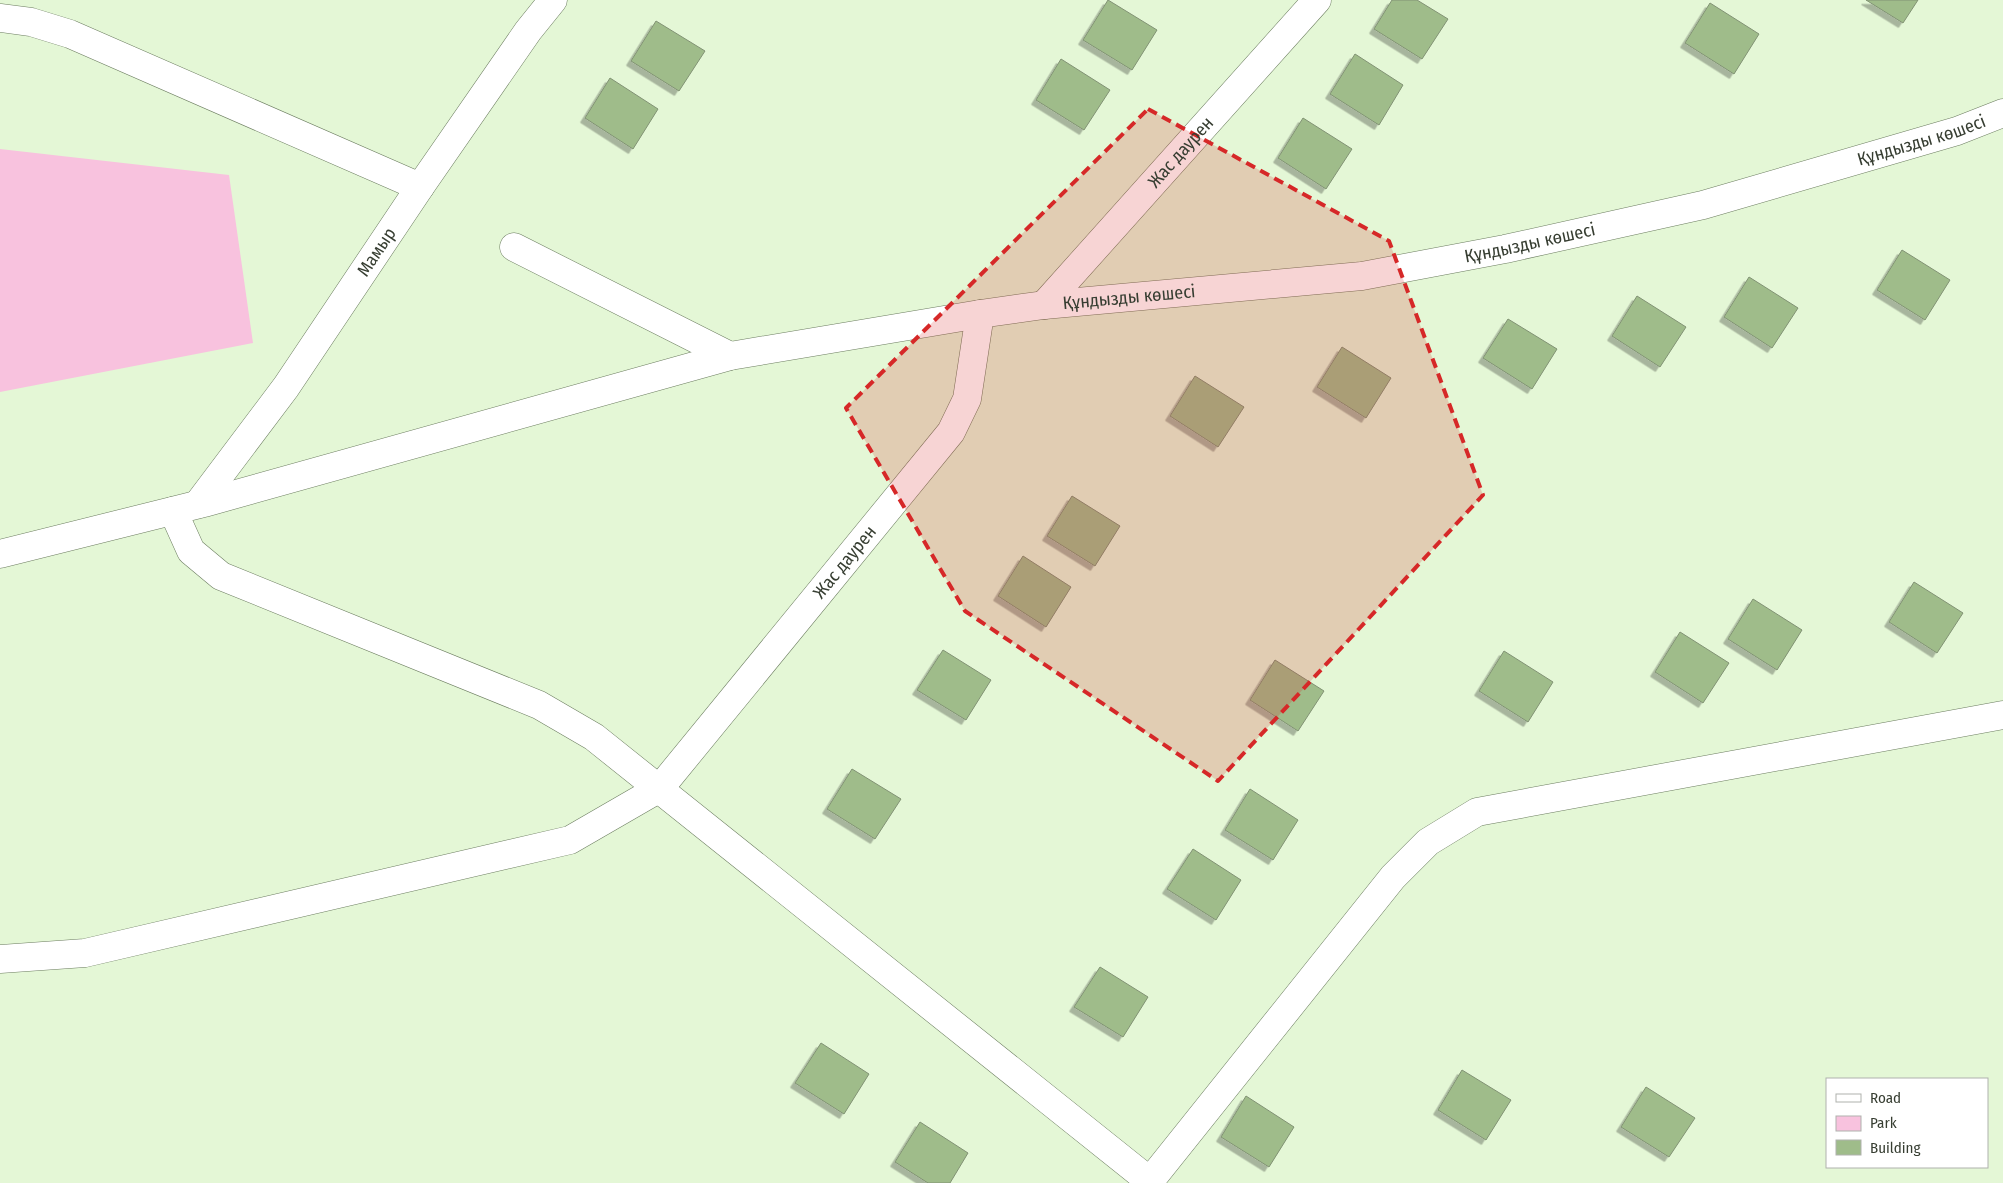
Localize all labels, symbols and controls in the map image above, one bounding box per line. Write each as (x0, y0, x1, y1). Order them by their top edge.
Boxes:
street label: Құндызды көшесі (1855, 110, 1989, 170)
street label: Жас даурен (1143, 112, 1218, 192)
street label: Құндызды көшесі (1463, 218, 1597, 267)
street label: Мамыр (352, 223, 401, 281)
street label: Құндызды көшесі (1062, 280, 1196, 314)
street label: Жас даурен (808, 521, 881, 603)
legend (1826, 1078, 1988, 1168)
text: Road (1870, 1089, 1901, 1107)
text: Park (1870, 1114, 1897, 1132)
text: Building (1870, 1139, 1921, 1157)

